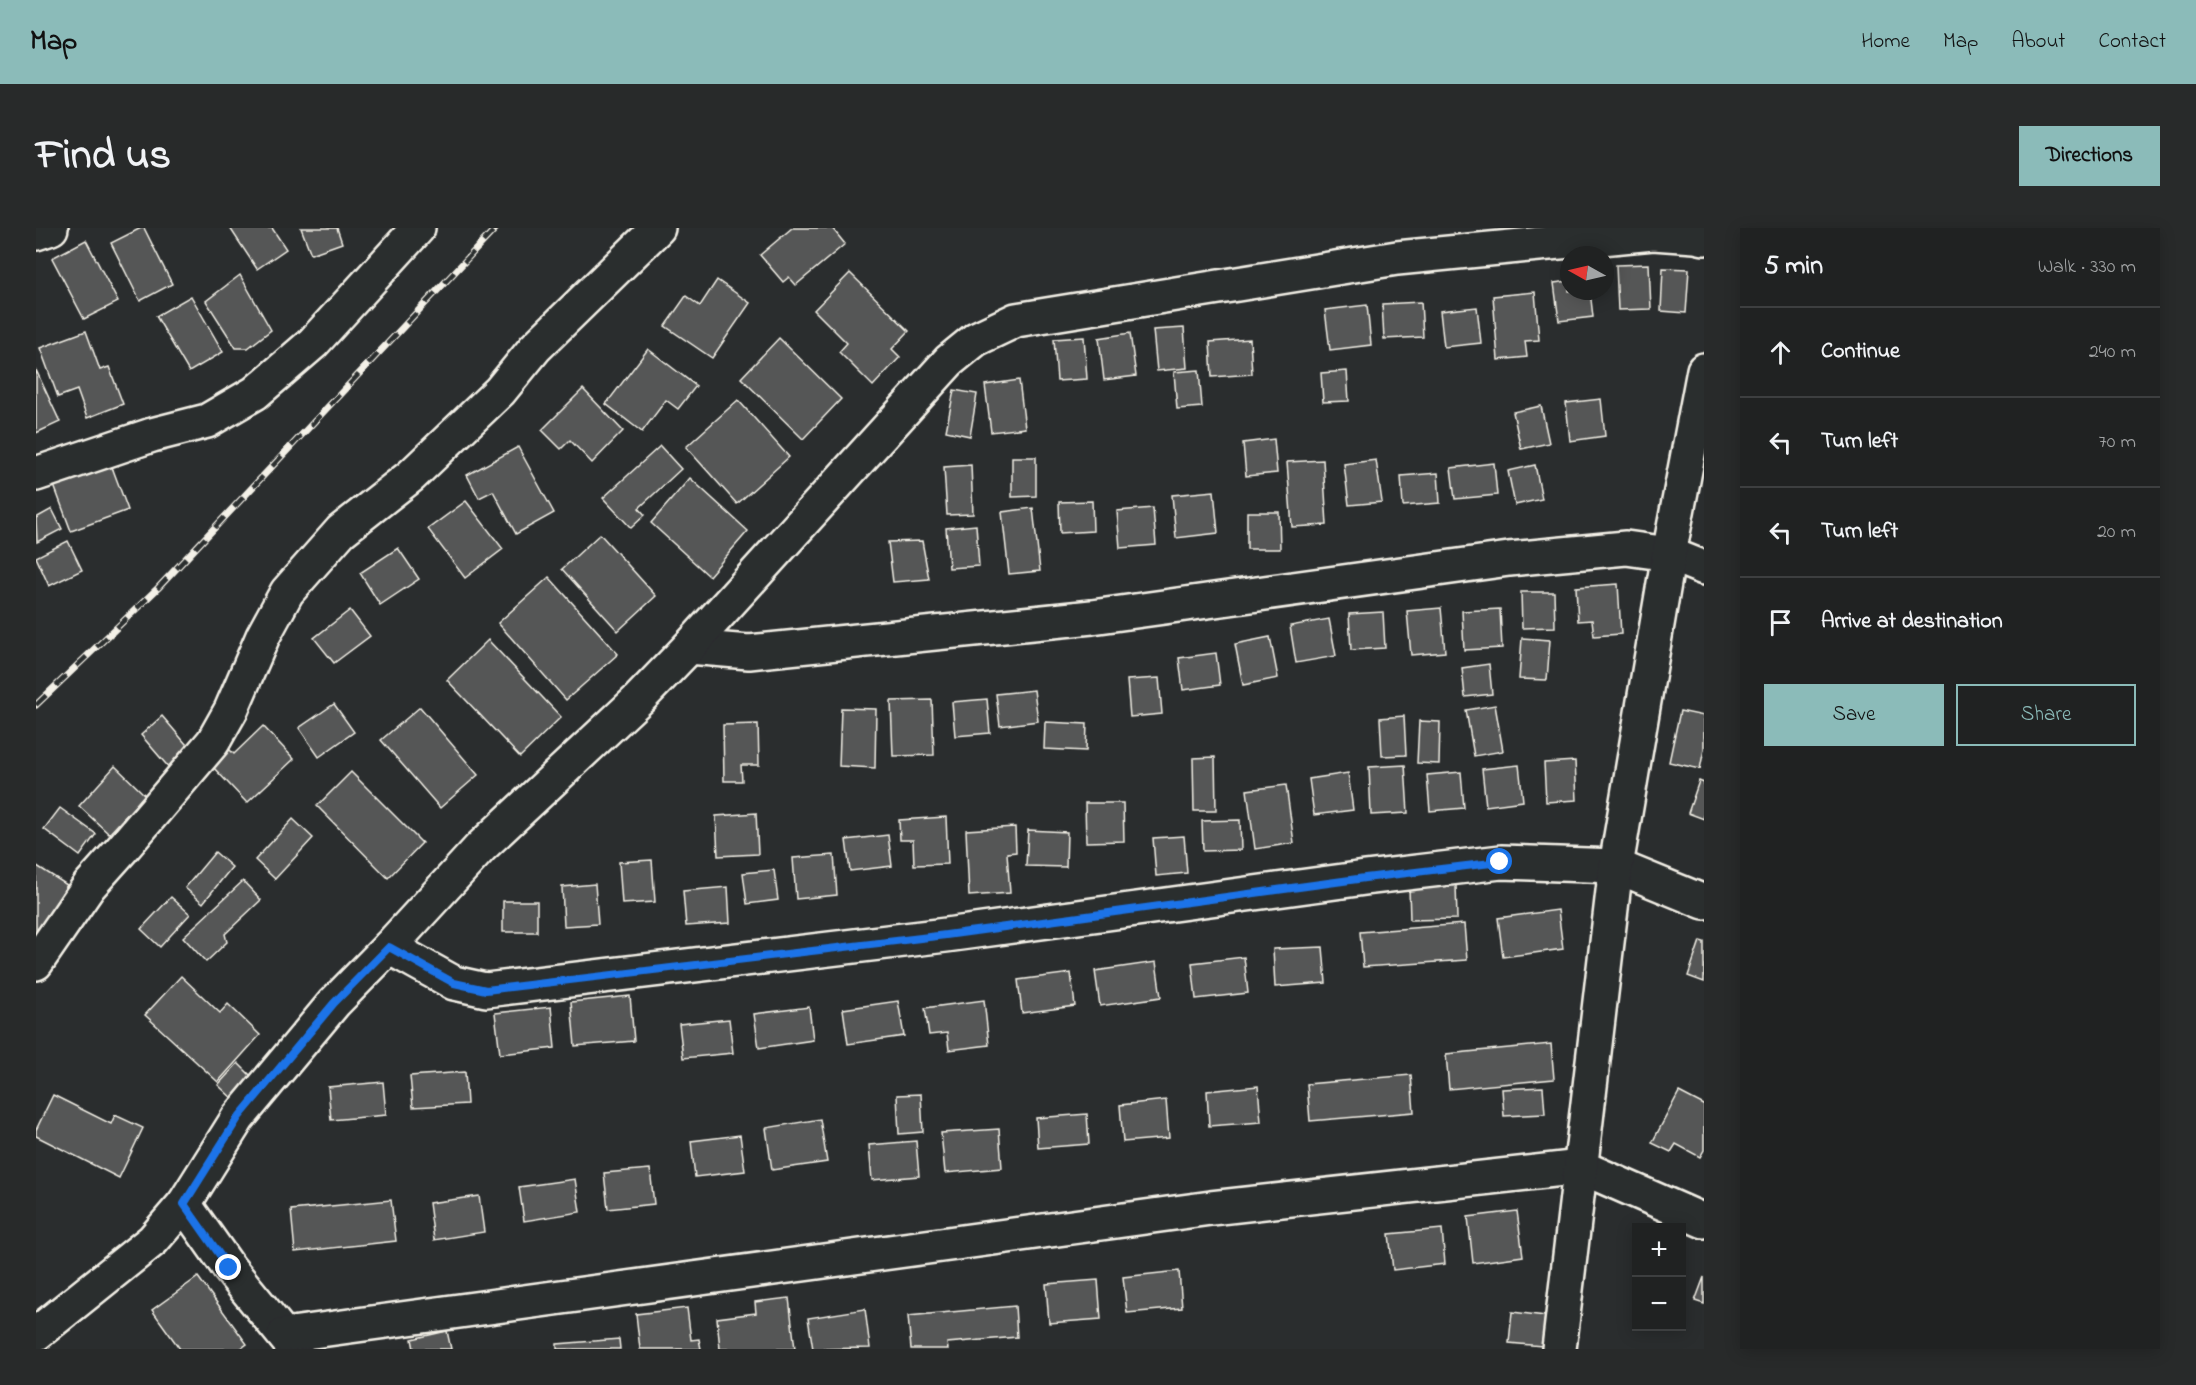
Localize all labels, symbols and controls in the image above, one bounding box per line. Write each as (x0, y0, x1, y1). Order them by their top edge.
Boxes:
text: Map (30, 22, 77, 63)
text: Home (1861, 27, 1910, 57)
text: Map (1943, 27, 1978, 57)
text: About (2011, 27, 2065, 57)
text: Contact (2098, 27, 2166, 57)
text: Find us (36, 126, 171, 187)
button: Directions (2019, 126, 2160, 186)
north arrow (1560, 246, 1614, 300)
text: 5 min (1764, 248, 1823, 286)
text: Walk · 330 m (2038, 253, 2136, 282)
icon: ahead (1764, 336, 1797, 369)
text: Continue (1821, 336, 1900, 368)
text: 240 m (2089, 338, 2136, 367)
icon: left (1764, 426, 1797, 459)
text: Turn left (1821, 426, 1898, 458)
text: 70 m (2099, 428, 2136, 457)
icon: left (1764, 516, 1797, 549)
text: Turn left (1821, 516, 1898, 548)
text: 20 m (2097, 518, 2136, 547)
icon: arrive (1764, 606, 1797, 639)
text: Arrive at destination (1821, 606, 2003, 638)
button: Save (1764, 684, 1944, 746)
button: Share (1956, 684, 2136, 746)
route start (1486, 848, 1512, 874)
map controls (1632, 1223, 1686, 1331)
button: + (1632, 1223, 1686, 1277)
route end (215, 1254, 241, 1280)
button: − (1632, 1277, 1686, 1331)

